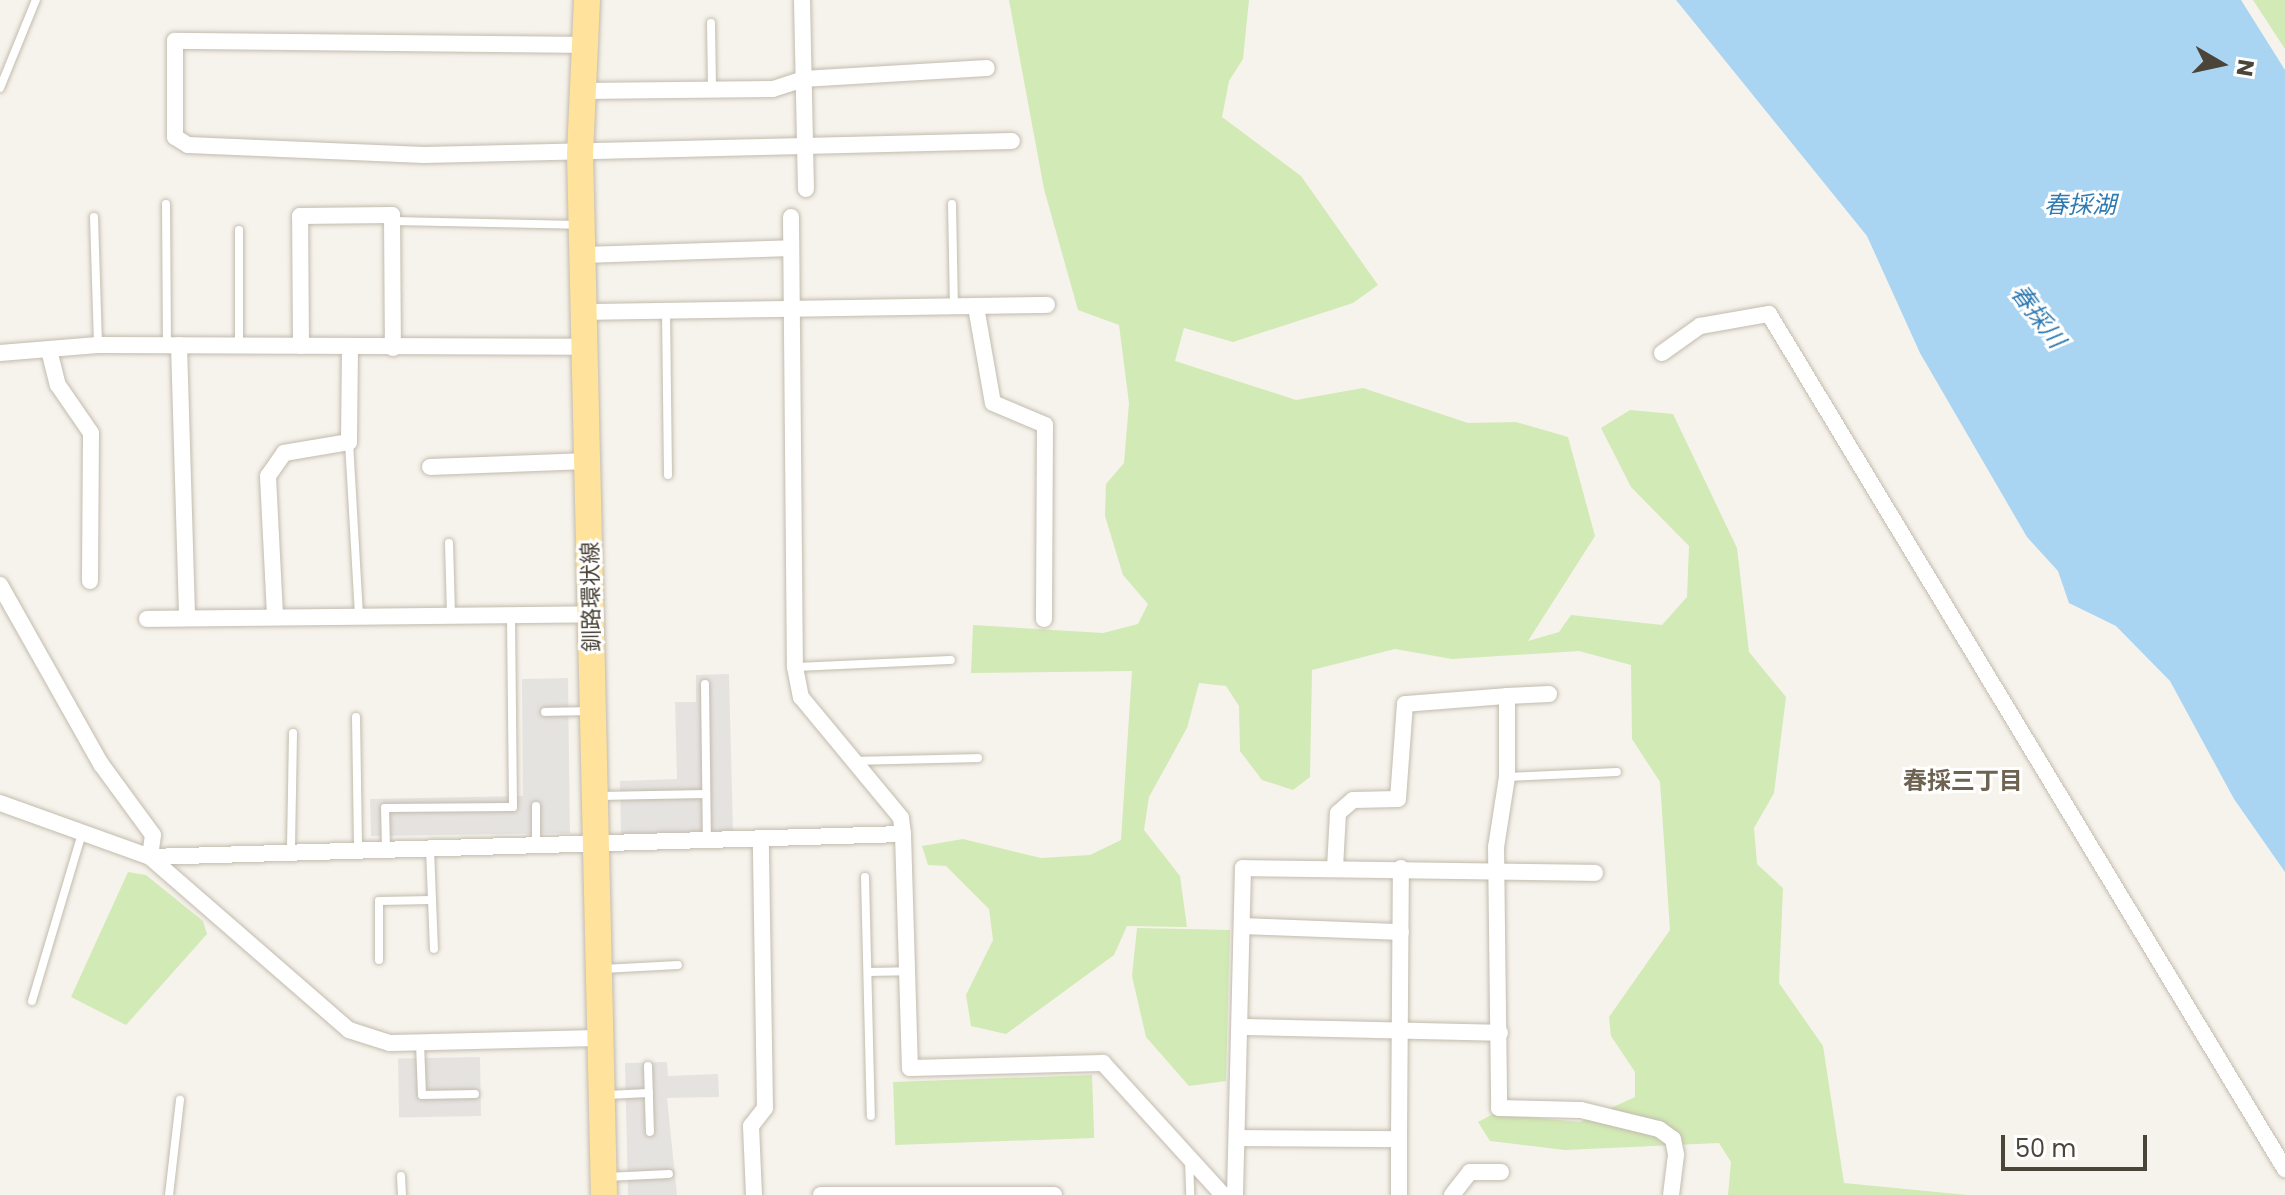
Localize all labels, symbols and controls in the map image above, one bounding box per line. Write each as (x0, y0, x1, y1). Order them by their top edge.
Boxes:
north arrow (2181, 24, 2261, 104)
text: N (2229, 57, 2262, 78)
water label: 春採湖 (2044, 191, 2116, 219)
water label: 春採川 (2005, 279, 2071, 353)
street label: 釧路環状線 (577, 542, 605, 652)
district label: 春採三丁目 (1903, 767, 2023, 795)
scale bar (2005, 1119, 2151, 1169)
text: 50 m (2015, 1132, 2076, 1165)

